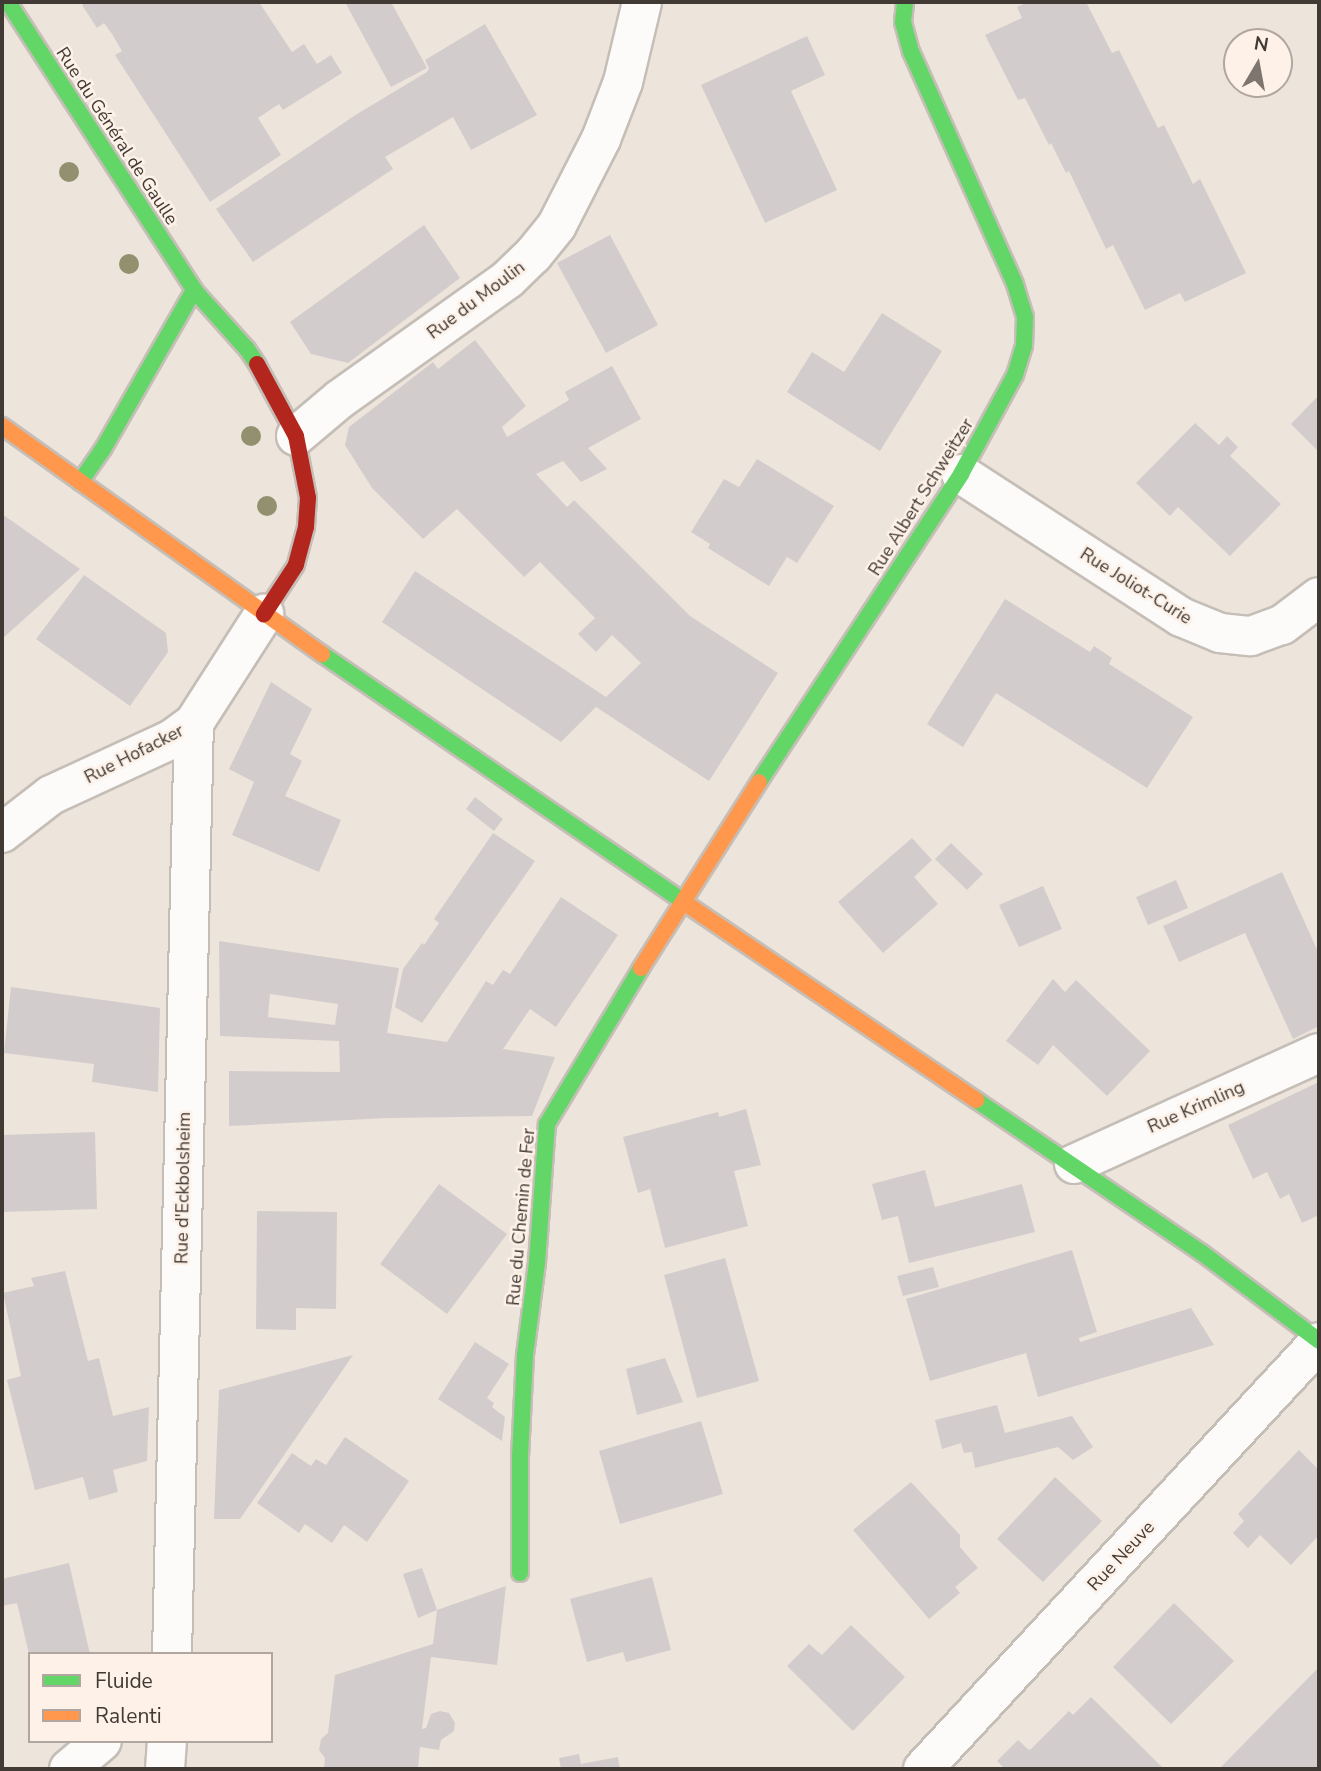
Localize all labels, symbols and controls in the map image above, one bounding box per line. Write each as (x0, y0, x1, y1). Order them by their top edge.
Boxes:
north arrow (1223, 28, 1293, 98)
text: N (1252, 30, 1271, 58)
street label: Rue du Général de Gaulle (51, 43, 183, 229)
street label: Rue du Moulin (423, 256, 529, 344)
street label: Rue Albert Schweitzer (864, 414, 978, 580)
street label: Rue Joliot-Curie (1076, 543, 1196, 629)
street label: Rue Hofacker (81, 720, 187, 788)
street label: Rue Krimling (1144, 1076, 1248, 1138)
street label: Rue d'Eckbolsheim (171, 1112, 195, 1264)
street label: Rue du Chemin de Fer (502, 1127, 540, 1307)
street label: Rue Neuve (1083, 1516, 1159, 1596)
legend (28, 1652, 273, 1743)
text: Fluide (95, 1667, 153, 1695)
text: Ralenti (95, 1702, 162, 1730)

